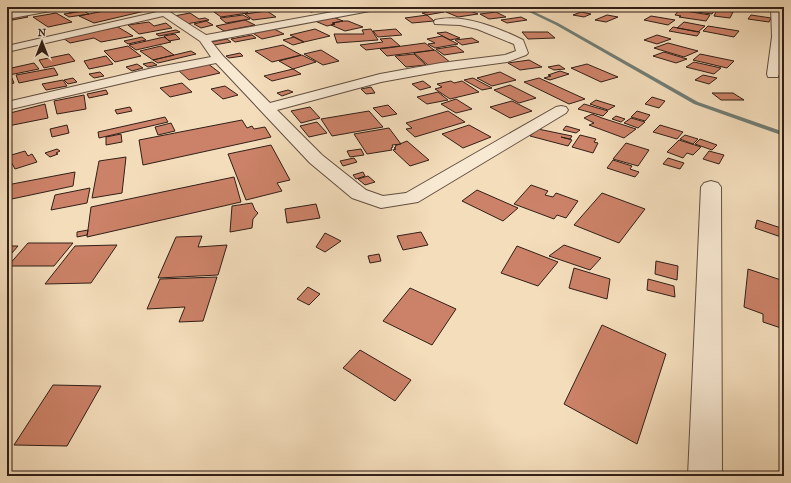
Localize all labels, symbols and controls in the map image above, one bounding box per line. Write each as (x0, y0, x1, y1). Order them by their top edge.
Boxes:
north arrow (22, 22, 62, 62)
text: N (38, 26, 47, 39)

